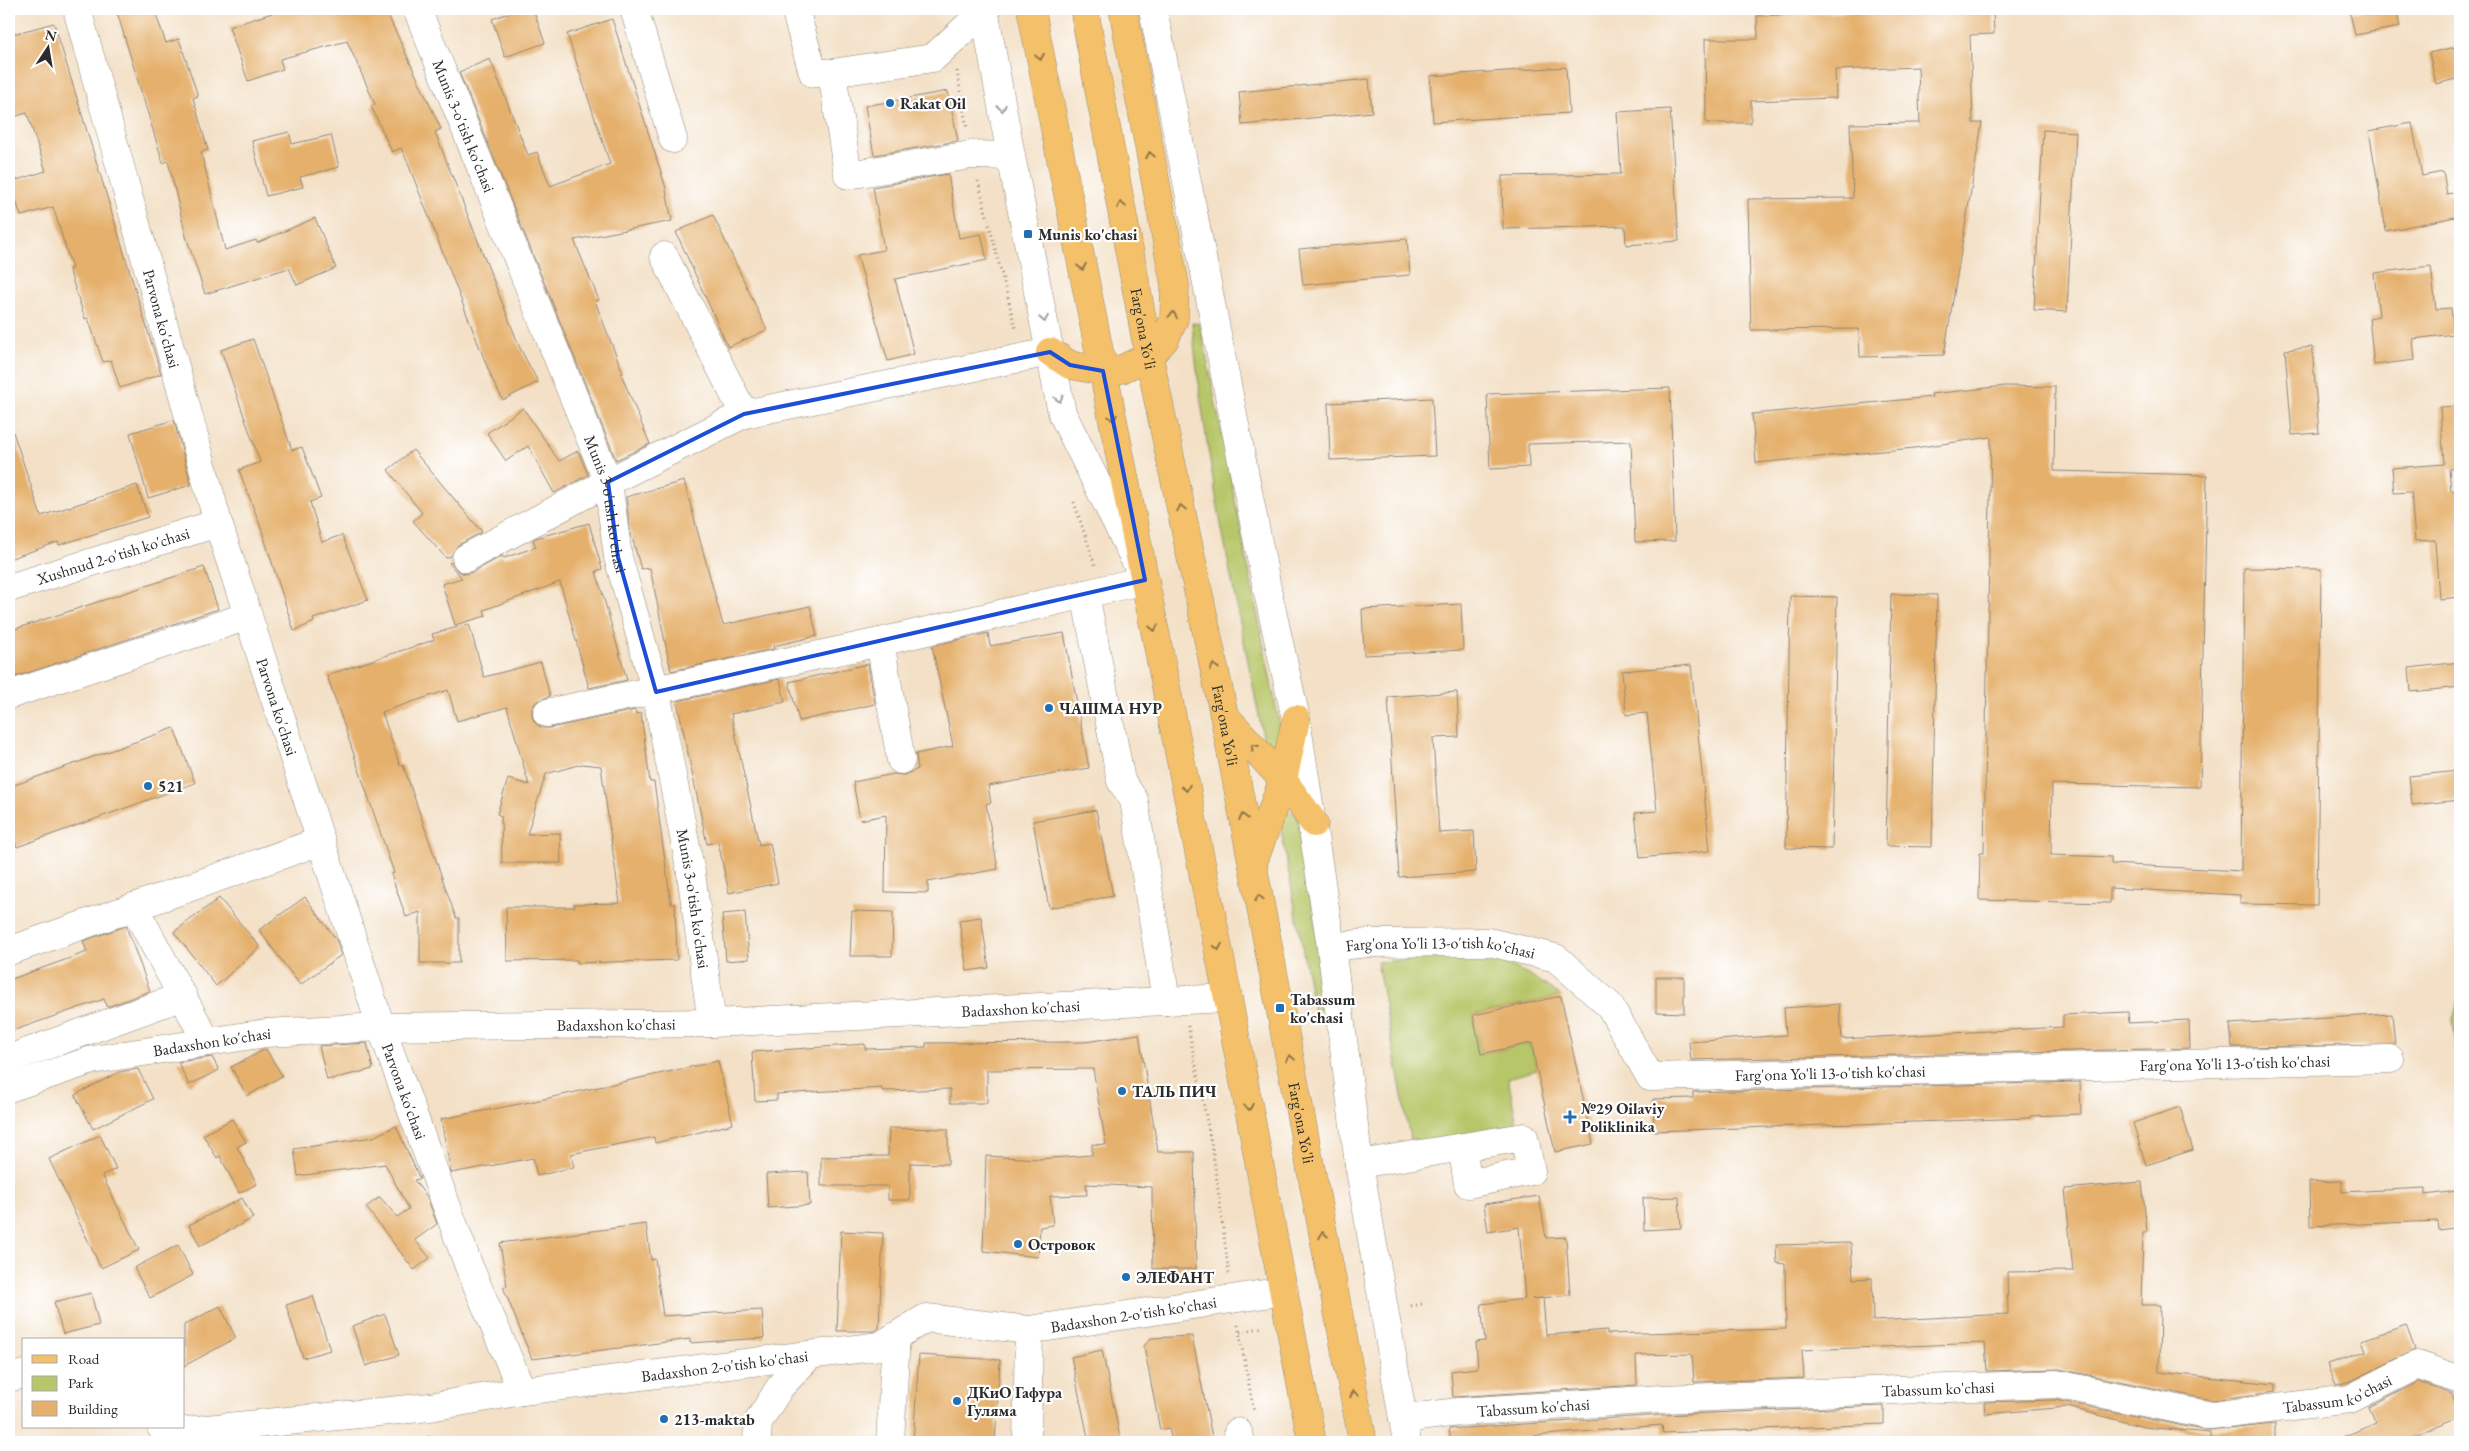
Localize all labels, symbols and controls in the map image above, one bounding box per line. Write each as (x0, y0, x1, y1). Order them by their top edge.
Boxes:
north arrow (22, 22, 72, 72)
text: N (43, 25, 59, 45)
one-way arrow (1035, 52, 1045, 61)
street label: Munis 3-o'tish ko'chasi (428, 57, 500, 196)
place label: Rakat Oil (900, 93, 967, 114)
marker: Rakat Oil (884, 97, 896, 109)
one-way arrow (997, 104, 1007, 113)
one-way arrow (1146, 151, 1156, 160)
one-way arrow (1116, 201, 1126, 209)
place label: Munis ko'chasi (1038, 224, 1138, 245)
marker: Munis ko'chasi (1022, 228, 1034, 240)
one-way arrow (1077, 263, 1087, 272)
street label: Parvona ko'chasi (138, 267, 185, 370)
street label: Farg'ona Yo'li (1125, 286, 1161, 371)
one-way arrow (1167, 311, 1178, 319)
one-way arrow (1038, 315, 1048, 324)
one-way arrow (1054, 395, 1064, 404)
one-way arrow (1107, 414, 1117, 423)
street label: Munis 3-o'tish ko'chasi (579, 432, 632, 575)
one-way arrow (1176, 504, 1187, 513)
street label: Xushnud 2-o'tish ko'chasi (33, 522, 192, 590)
one-way arrow (1149, 624, 1159, 633)
street label: Parvona ko'chasi (251, 655, 303, 758)
one-way arrow (1210, 663, 1220, 672)
street label: Farg'ona Yo'li (1207, 683, 1243, 768)
place label: ЧАШМА НУР (1059, 698, 1162, 719)
marker: ЧАШМА НУР (1043, 702, 1055, 714)
one-way arrow (1251, 744, 1260, 753)
place label: 521 (158, 776, 183, 797)
marker: 521 (142, 780, 154, 792)
one-way arrow (1180, 783, 1191, 792)
one-way arrow (1239, 812, 1249, 821)
street label: Munis 3-o'tish ko'chasi (672, 827, 714, 970)
one-way arrow (1254, 894, 1265, 903)
street label: Farg'ona Yo'li 13-o'tish ko'chasi (1344, 932, 1537, 964)
one-way arrow (1212, 943, 1223, 951)
place label: Tabassum ko'chasi (1290, 989, 1355, 1028)
street label: Badaxshon ko'chasi (961, 995, 1081, 1022)
marker: Tabassum ko'chasi (1274, 1002, 1286, 1014)
street label: Badaxshon ko'chasi (556, 1013, 676, 1036)
street label: Badaxshon ko'chasi (152, 1023, 272, 1061)
street label: Parvona ko'chasi (377, 1040, 431, 1143)
street label: Farg'ona Yo'li 13-o'tish ko'chasi (2139, 1050, 2331, 1076)
one-way arrow (1285, 1054, 1295, 1062)
street label: Farg'ona Yo'li 13-o'tish ko'chasi (1735, 1060, 1926, 1086)
place label: ТАЛЬ ПИЧ (1132, 1081, 1217, 1102)
street label: Farg'ona Yo'li (1283, 1081, 1320, 1165)
marker: ТАЛЬ ПИЧ (1116, 1085, 1128, 1097)
place label: №29 Oilaviy Poliklinika (1581, 1098, 1665, 1137)
one-way arrow (1243, 1102, 1253, 1111)
marker: №29 Oilaviy Poliklinika (1563, 1110, 1577, 1124)
one-way arrow (1319, 1230, 1329, 1239)
place label: Островок (1028, 1234, 1096, 1255)
marker: Островок (1012, 1238, 1024, 1250)
place label: ЭЛЕФАНТ (1136, 1267, 1215, 1288)
marker: ЭЛЕФАНТ (1120, 1271, 1132, 1283)
street label: Badaxshon 2-o'tish ko'chasi (1049, 1291, 1218, 1338)
legend (22, 1338, 185, 1428)
street label: Badaxshon 2-o'tish ko'chasi (640, 1345, 809, 1387)
text: Road (68, 1349, 100, 1368)
street label: Tabassum ko'chasi (2281, 1370, 2395, 1418)
text: Park (68, 1373, 95, 1392)
street label: Tabassum ko'chasi (1881, 1376, 1995, 1402)
place label: ДКиО Гафура Гуляма (967, 1382, 1063, 1421)
one-way arrow (1349, 1390, 1360, 1399)
street label: Tabassum ko'chasi (1476, 1394, 1591, 1422)
marker: ДКиО Гафура Гуляма (951, 1395, 963, 1407)
text: Building (68, 1399, 118, 1418)
place label: 213-maktab (674, 1409, 755, 1430)
marker: 213-maktab (658, 1413, 670, 1425)

